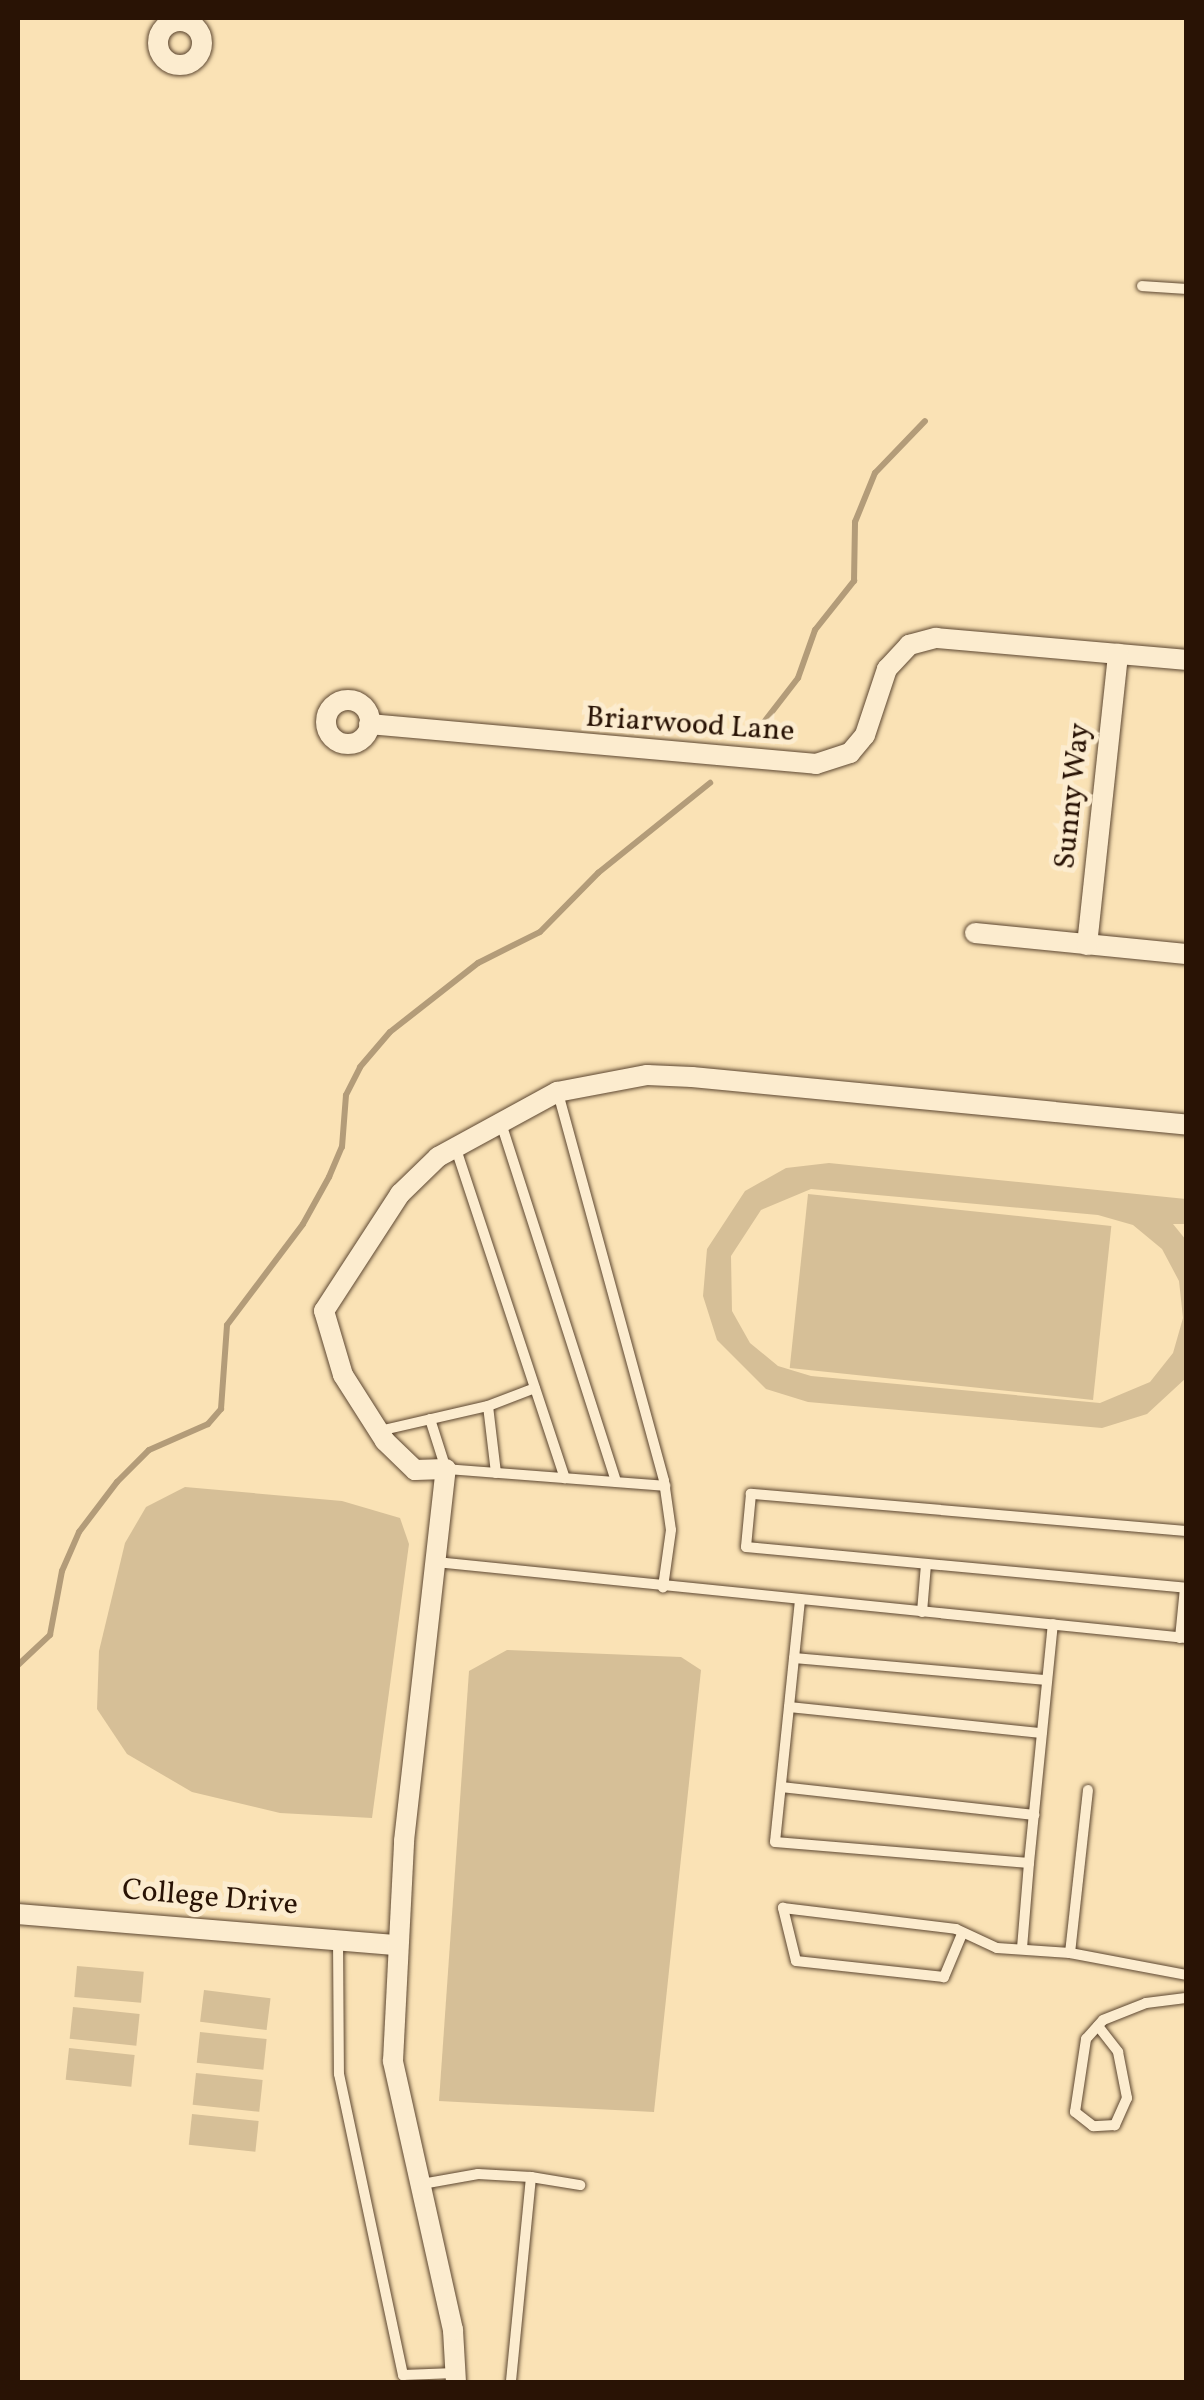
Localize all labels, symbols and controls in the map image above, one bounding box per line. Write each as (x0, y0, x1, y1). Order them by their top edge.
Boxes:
street label: Briarwood Lane (584, 700, 796, 750)
street label: Sunny Way (1047, 720, 1099, 872)
street label: College Drive (121, 1872, 299, 1924)

